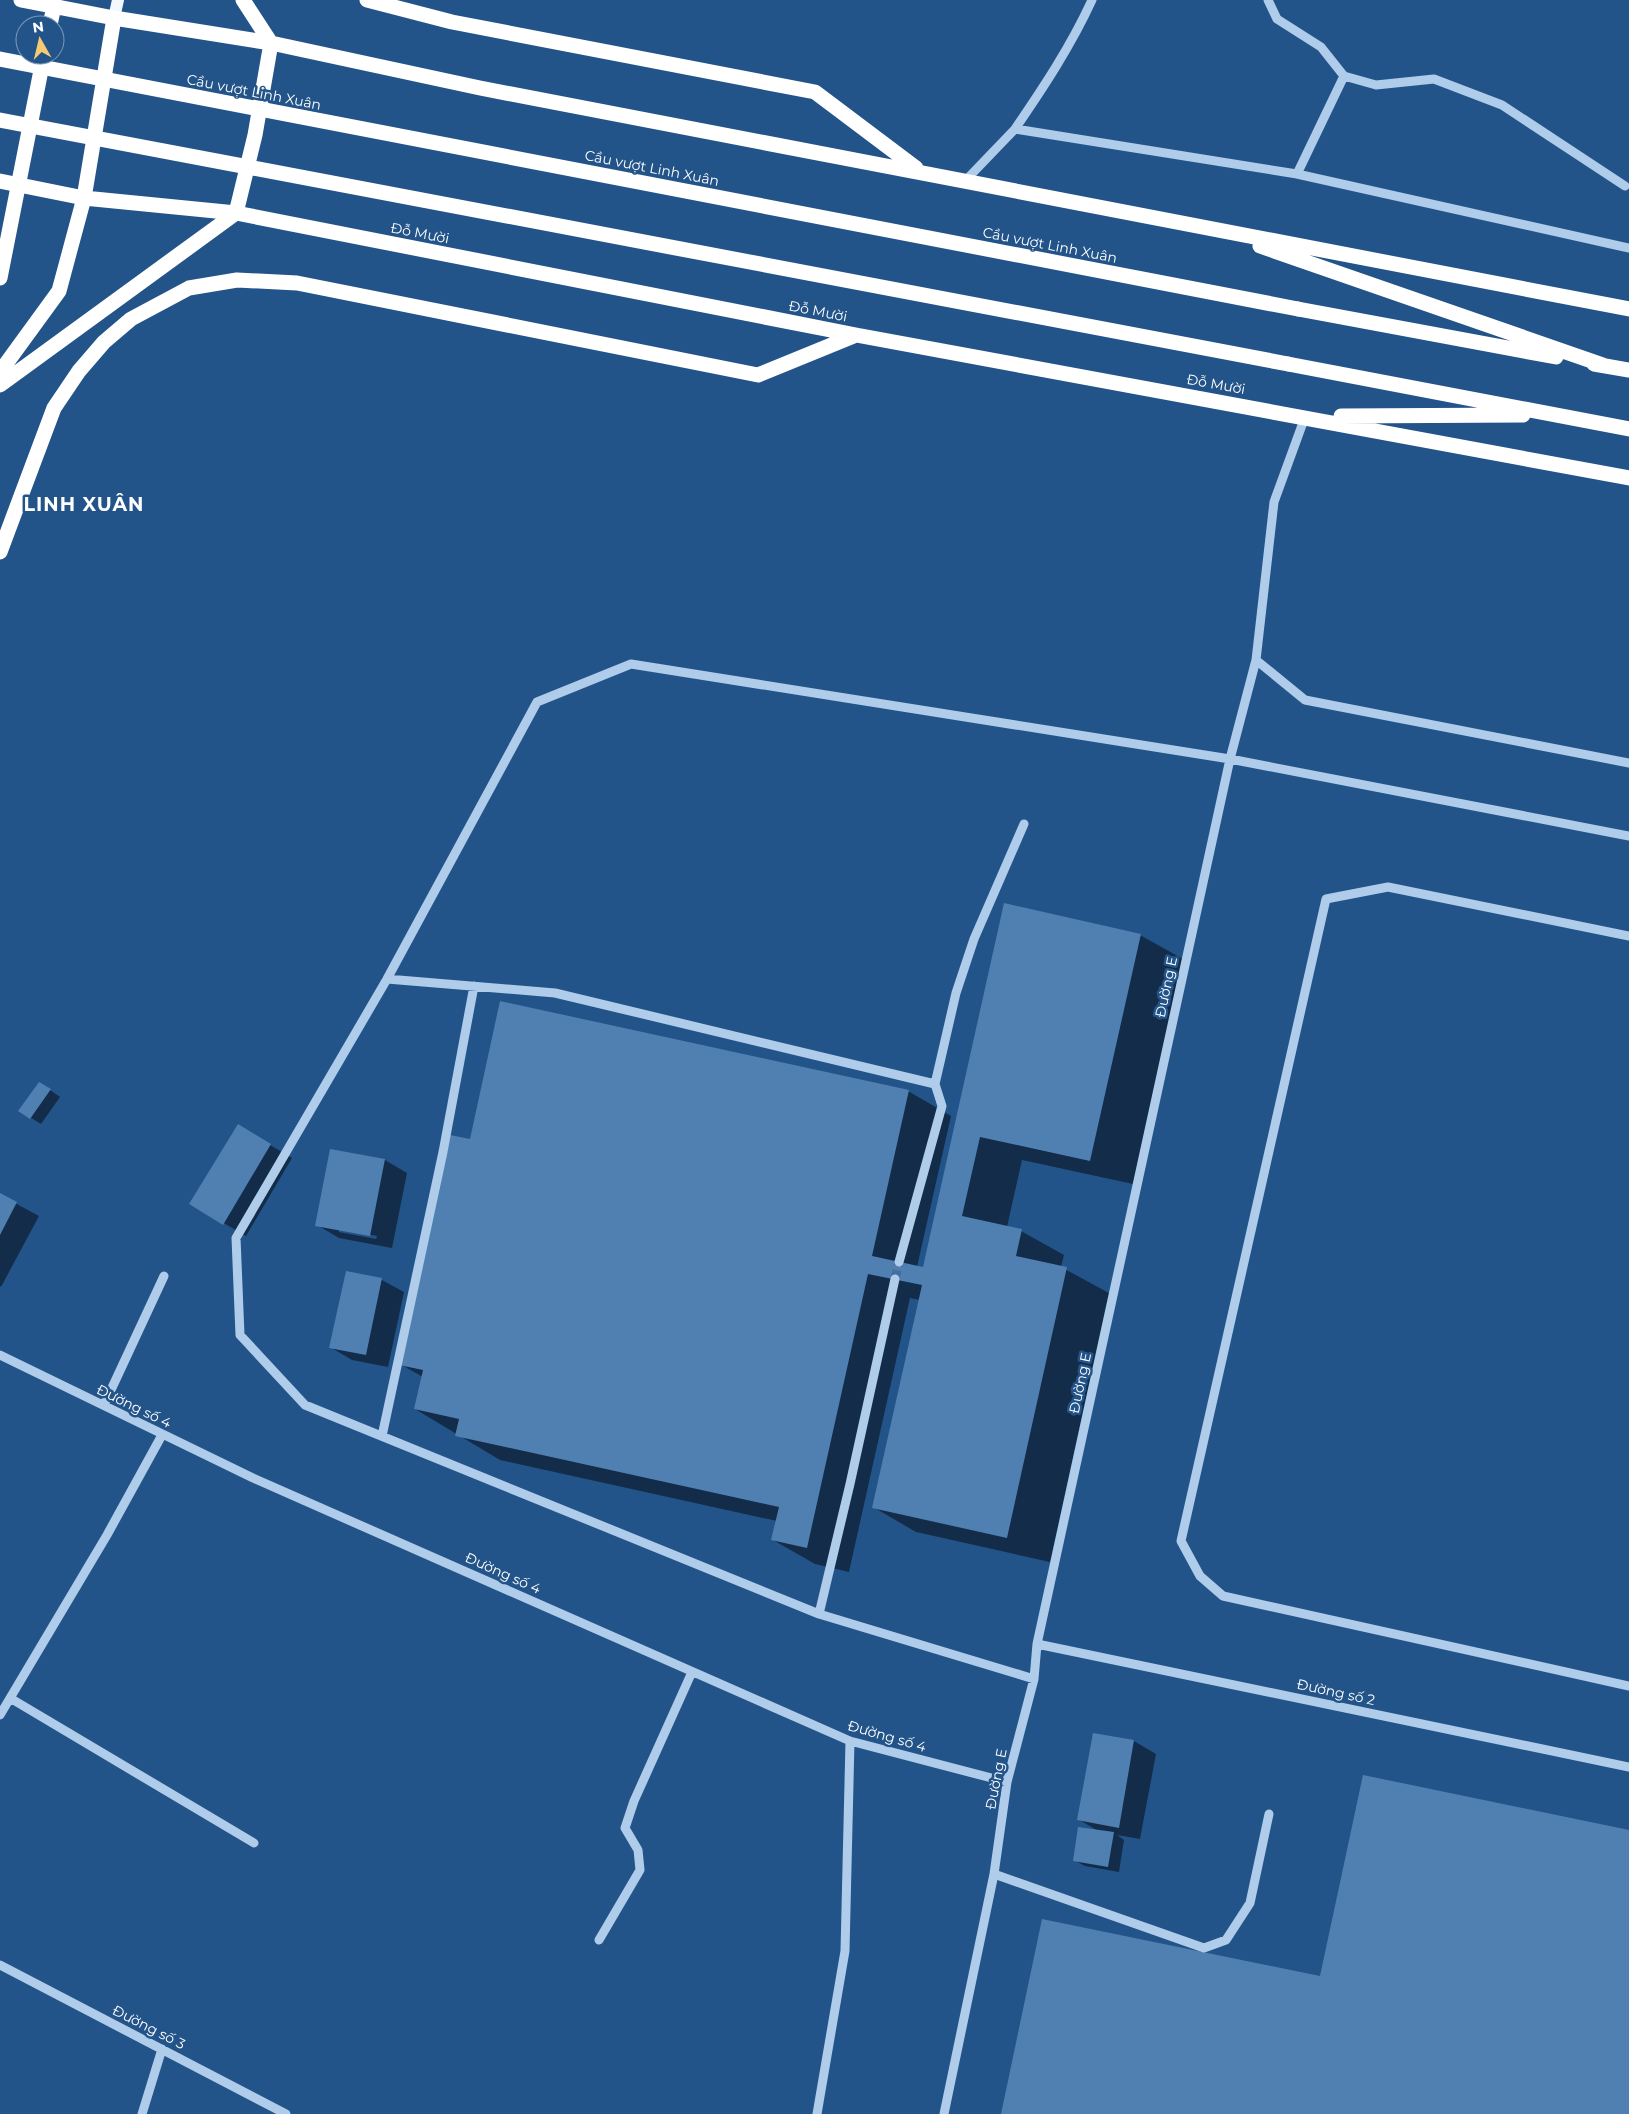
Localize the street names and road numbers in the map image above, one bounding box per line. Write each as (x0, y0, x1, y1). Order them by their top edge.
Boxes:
street label: Cầu vượt Linh Xuân (185, 70, 323, 114)
street label: Cầu vượt Linh Xuân (583, 146, 721, 190)
street label: Đỗ Mười (389, 219, 451, 247)
street label: Cầu vượt Linh Xuân (981, 223, 1119, 267)
street label: Đỗ Mười (787, 297, 849, 325)
street label: Đỗ Mười (1185, 370, 1247, 398)
street label: Đường E (1151, 955, 1181, 1019)
street label: Đường E (1065, 1351, 1095, 1415)
street label: Đường số 4 (94, 1380, 175, 1432)
street label: Đường số 4 (462, 1548, 544, 1598)
street label: Đường số 2 (1295, 1675, 1377, 1709)
street label: Đường số 4 (846, 1716, 929, 1756)
street label: Đường E (981, 1747, 1011, 1811)
street label: Đường số 3 (109, 2001, 189, 2053)

